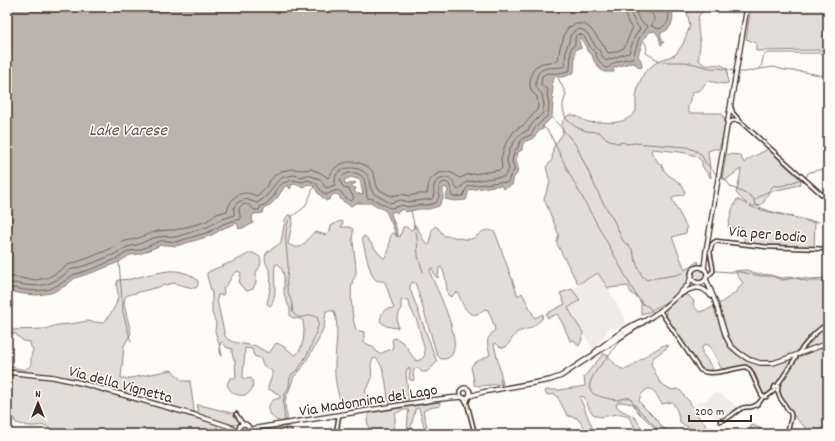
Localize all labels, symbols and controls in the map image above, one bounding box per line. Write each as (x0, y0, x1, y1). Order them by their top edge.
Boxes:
water label: Lake Varese (89, 120, 168, 144)
street label: Via per Bodio (728, 221, 808, 250)
street label: Via della Vignetta (66, 361, 175, 410)
street label: Via Madonnina del Lago (298, 379, 439, 424)
north arrow (18, 383, 58, 423)
text: N (35, 387, 41, 403)
scale bar (689, 397, 751, 423)
text: 200 m (695, 404, 724, 421)

